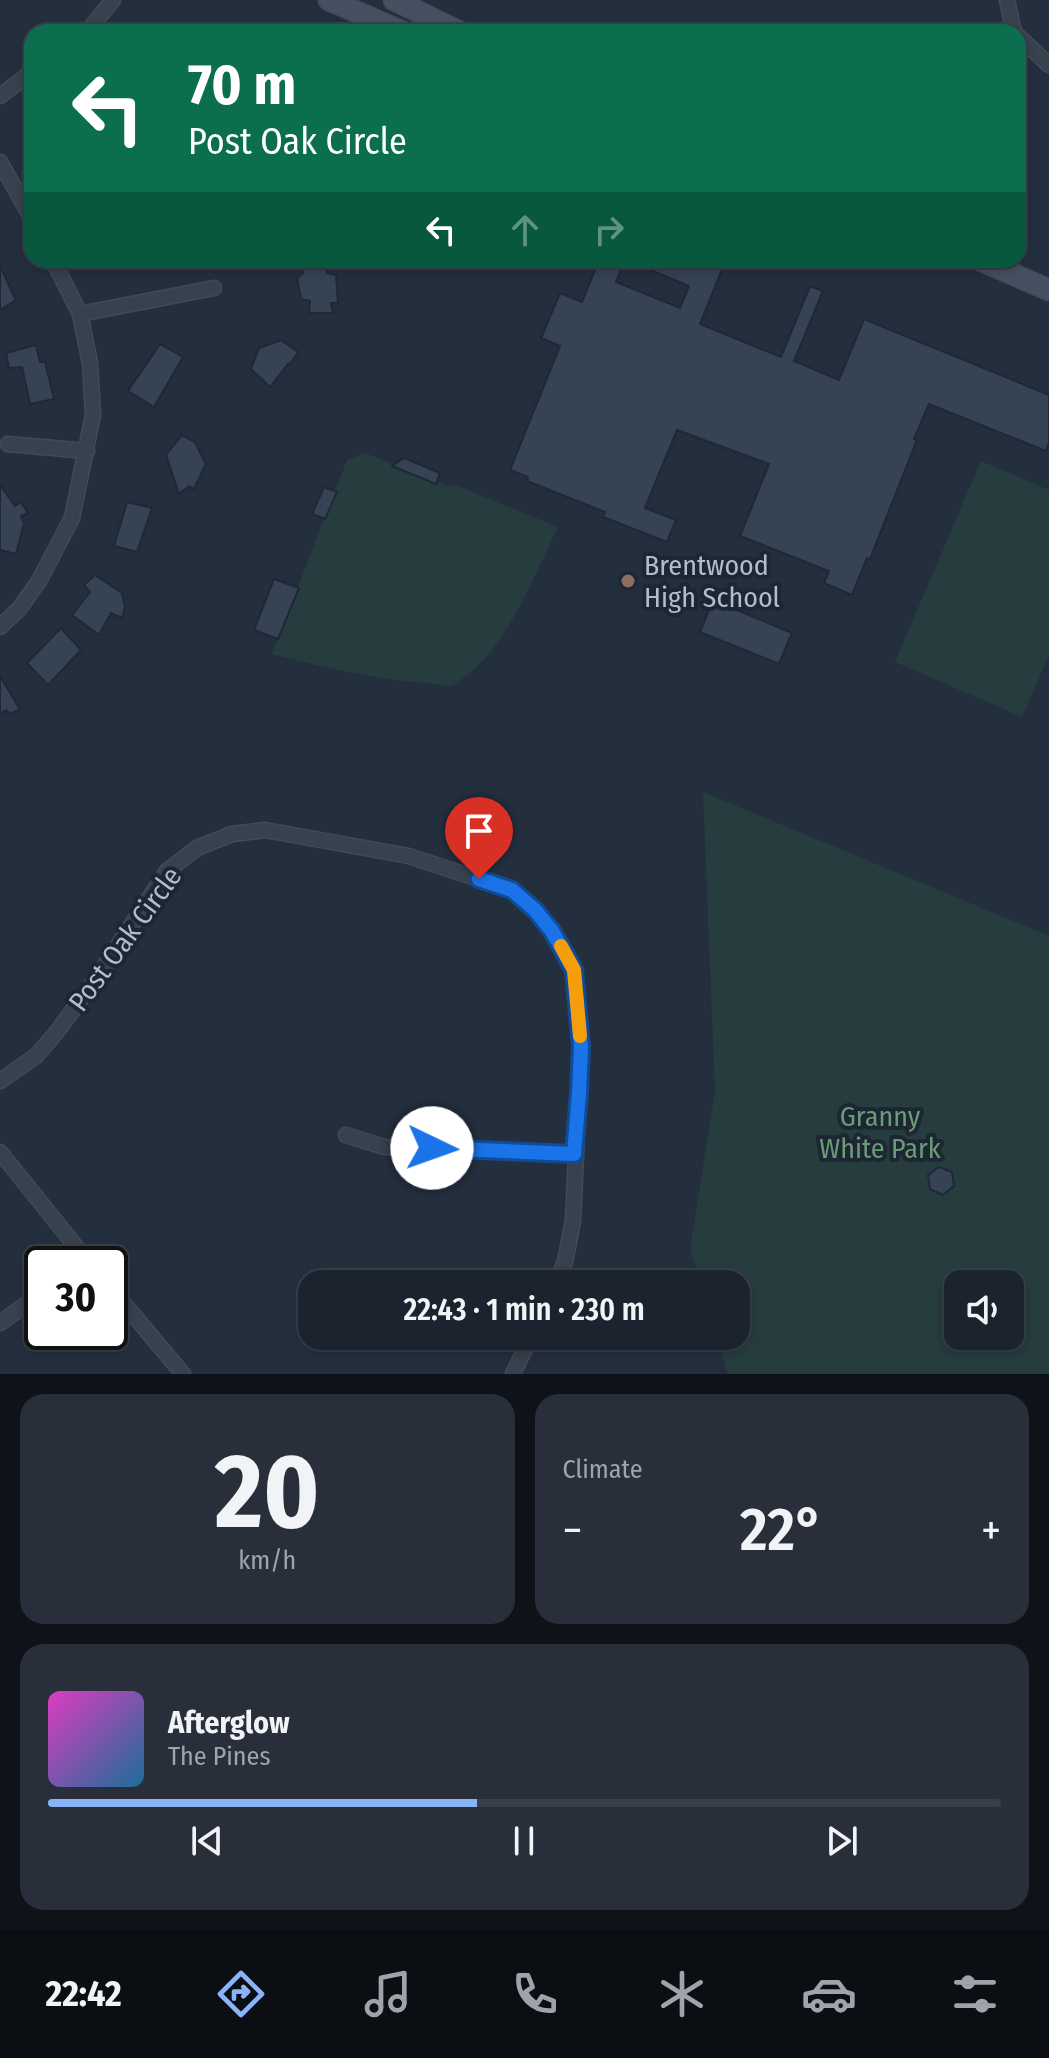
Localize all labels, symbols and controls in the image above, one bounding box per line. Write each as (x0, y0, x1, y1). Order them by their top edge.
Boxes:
text: 70 m (188, 52, 296, 119)
icon: left (56, 56, 160, 160)
text: Post Oak Circle (188, 120, 407, 164)
icon: left (419, 208, 463, 252)
icon: ahead (503, 208, 547, 252)
icon: right (587, 208, 631, 252)
place label: Brentwood High School (644, 549, 780, 614)
marker: Brentwood High School (619, 572, 637, 590)
pin (445, 797, 513, 879)
icon: arrive (457, 809, 501, 853)
street label: Post Oak Circle (62, 860, 188, 1018)
park label: Granny White Park (819, 1100, 942, 1165)
position arrow (390, 1106, 474, 1190)
speed limit sign: 30 (24, 1246, 128, 1350)
map controls (944, 1270, 1024, 1350)
button: sound (944, 1270, 1024, 1350)
text: 22:43 · 1 min · 230 m (403, 1292, 645, 1328)
text: 20 (215, 1430, 320, 1555)
text: Climate (563, 1454, 643, 1485)
text: 22° (740, 1494, 823, 1566)
text: − (563, 1504, 582, 1557)
text: + (981, 1504, 1001, 1557)
text: km/h (238, 1545, 296, 1576)
text: Afterglow (168, 1705, 290, 1741)
text: The Pines (168, 1741, 271, 1772)
icon: previous (185, 1819, 229, 1863)
icon: pause (502, 1819, 546, 1863)
icon: next (820, 1819, 864, 1863)
icon: directions (213, 1966, 269, 2022)
icon: music (360, 1966, 416, 2022)
icon: phone (507, 1966, 563, 2022)
icon: climate (654, 1966, 710, 2022)
icon: car (801, 1966, 857, 2022)
icon: filters (947, 1966, 1003, 2022)
text: 22:42 (45, 1972, 122, 2016)

